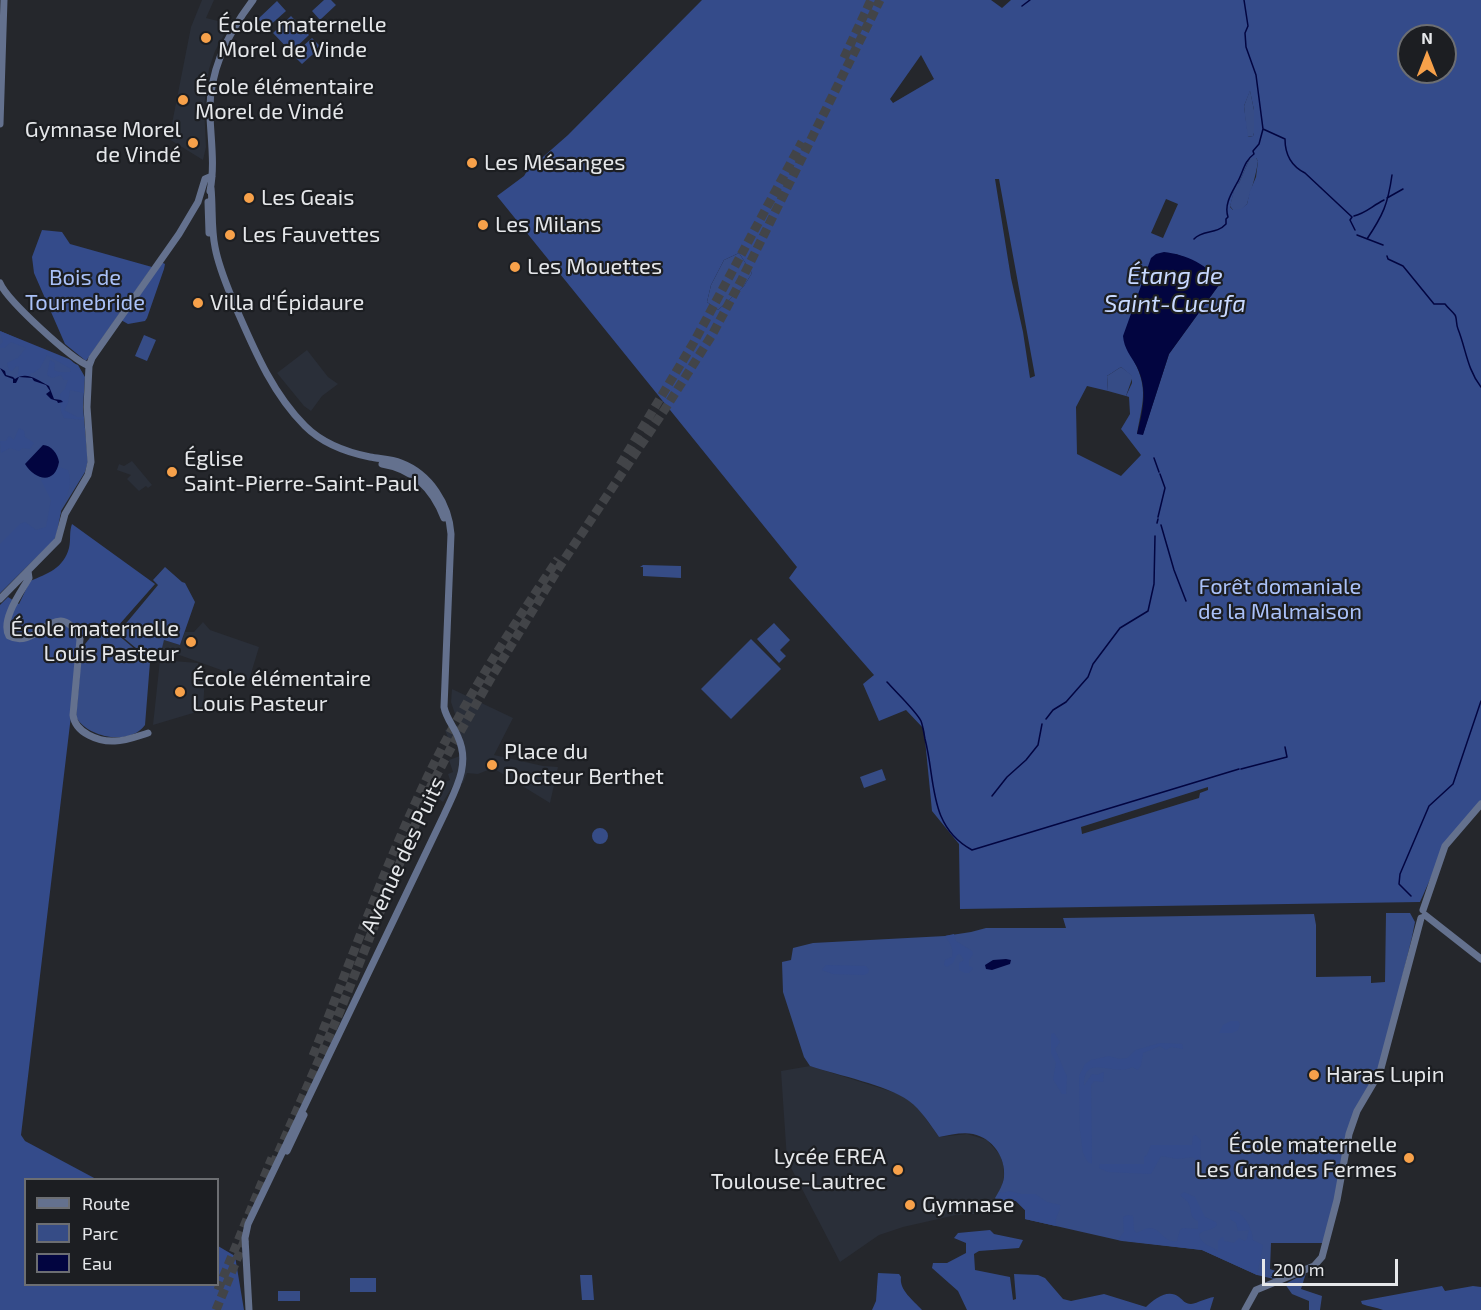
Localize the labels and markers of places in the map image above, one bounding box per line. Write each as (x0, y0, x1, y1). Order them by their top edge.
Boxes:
place label: École maternelle Morel de Vinde (218, 12, 386, 63)
marker: École maternelle Morel de Vinde (199, 31, 213, 45)
place label: École élémentaire Morel de Vindé (195, 74, 374, 125)
marker: École élémentaire Morel de Vindé (176, 93, 190, 107)
place label: Gymnase Morel de Vindé (25, 117, 181, 168)
marker: Gymnase Morel de Vindé (186, 136, 200, 150)
place label: Les Mésanges (484, 150, 625, 176)
marker: Les Mésanges (465, 156, 479, 170)
place label: Les Geais (261, 185, 354, 211)
marker: Les Geais (242, 191, 256, 205)
place label: Les Milans (495, 212, 601, 238)
marker: Les Milans (476, 218, 490, 232)
place label: Les Fauvettes (242, 222, 380, 248)
marker: Les Fauvettes (223, 228, 237, 242)
place label: Les Mouettes (527, 254, 662, 280)
marker: Les Mouettes (508, 260, 522, 274)
place label: Villa d'Épidaure (210, 290, 364, 316)
marker: Villa d'Épidaure (191, 296, 205, 310)
place label: Église Saint-Pierre-Saint-Paul (184, 446, 419, 498)
marker: Église Saint-Pierre-Saint-Paul (165, 465, 179, 479)
place label: École maternelle Louis Pasteur (11, 616, 179, 668)
marker: École maternelle Louis Pasteur (184, 635, 198, 649)
place label: École élémentaire Louis Pasteur (192, 666, 371, 718)
marker: École élémentaire Louis Pasteur (173, 685, 187, 699)
place label: Place du Docteur Berthet (504, 739, 664, 790)
marker: Place du Docteur Berthet (485, 758, 499, 772)
place label: Haras Lupin (1326, 1062, 1445, 1088)
marker: Haras Lupin (1307, 1068, 1321, 1082)
place label: École maternelle Les Grandes Fermes (1195, 1132, 1397, 1184)
place label: Lycée EREA Toulouse-Lautrec (711, 1144, 886, 1196)
marker: École maternelle Les Grandes Fermes (1402, 1151, 1416, 1165)
marker: Lycée EREA Toulouse-Lautrec (891, 1163, 905, 1177)
place label: Gymnase (922, 1192, 1015, 1218)
marker: Gymnase (903, 1198, 917, 1212)

